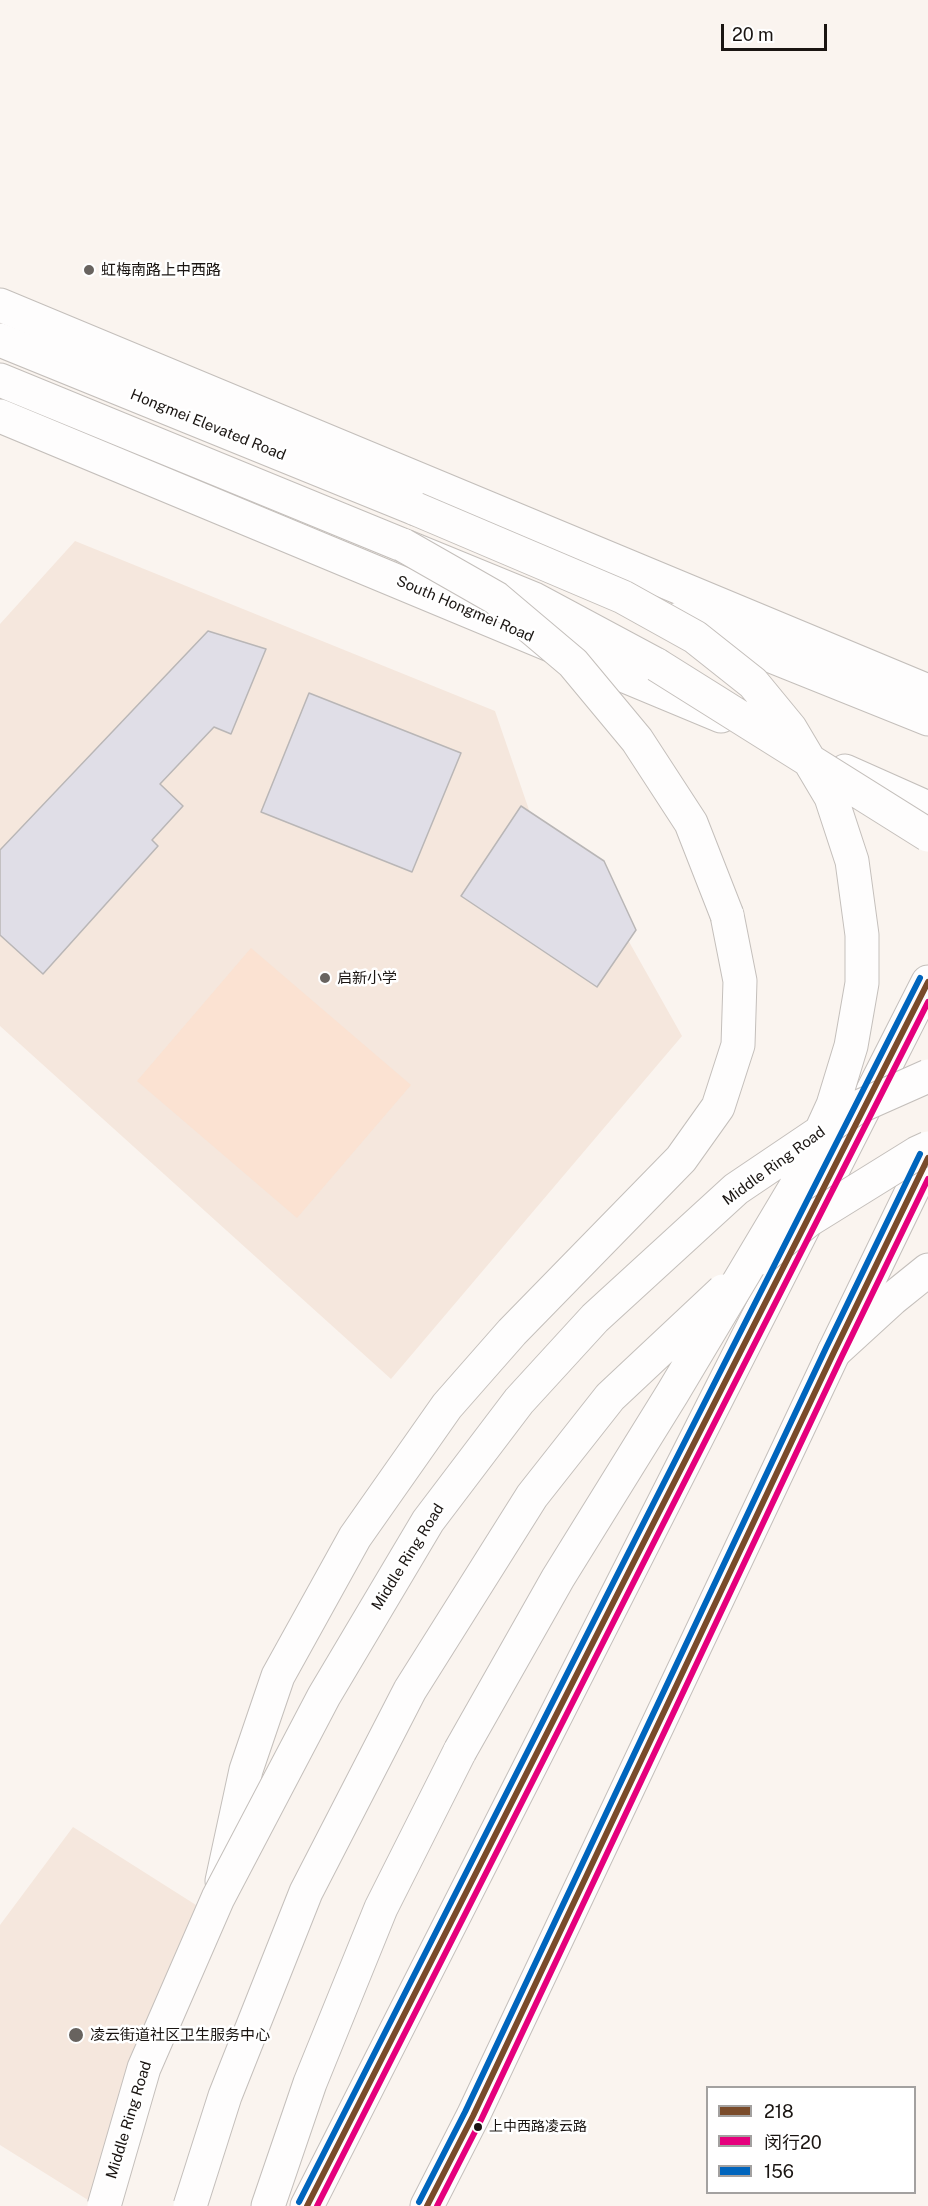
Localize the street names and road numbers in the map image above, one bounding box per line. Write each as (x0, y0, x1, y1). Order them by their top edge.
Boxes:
street label: Hongmei Elevated Road (128, 386, 288, 464)
street label: South Hongmei Road (394, 572, 536, 646)
street label: Middle Ring Road (719, 1123, 829, 1209)
street label: Middle Ring Road (368, 1500, 448, 1614)
street label: Middle Ring Road (103, 2059, 155, 2181)

